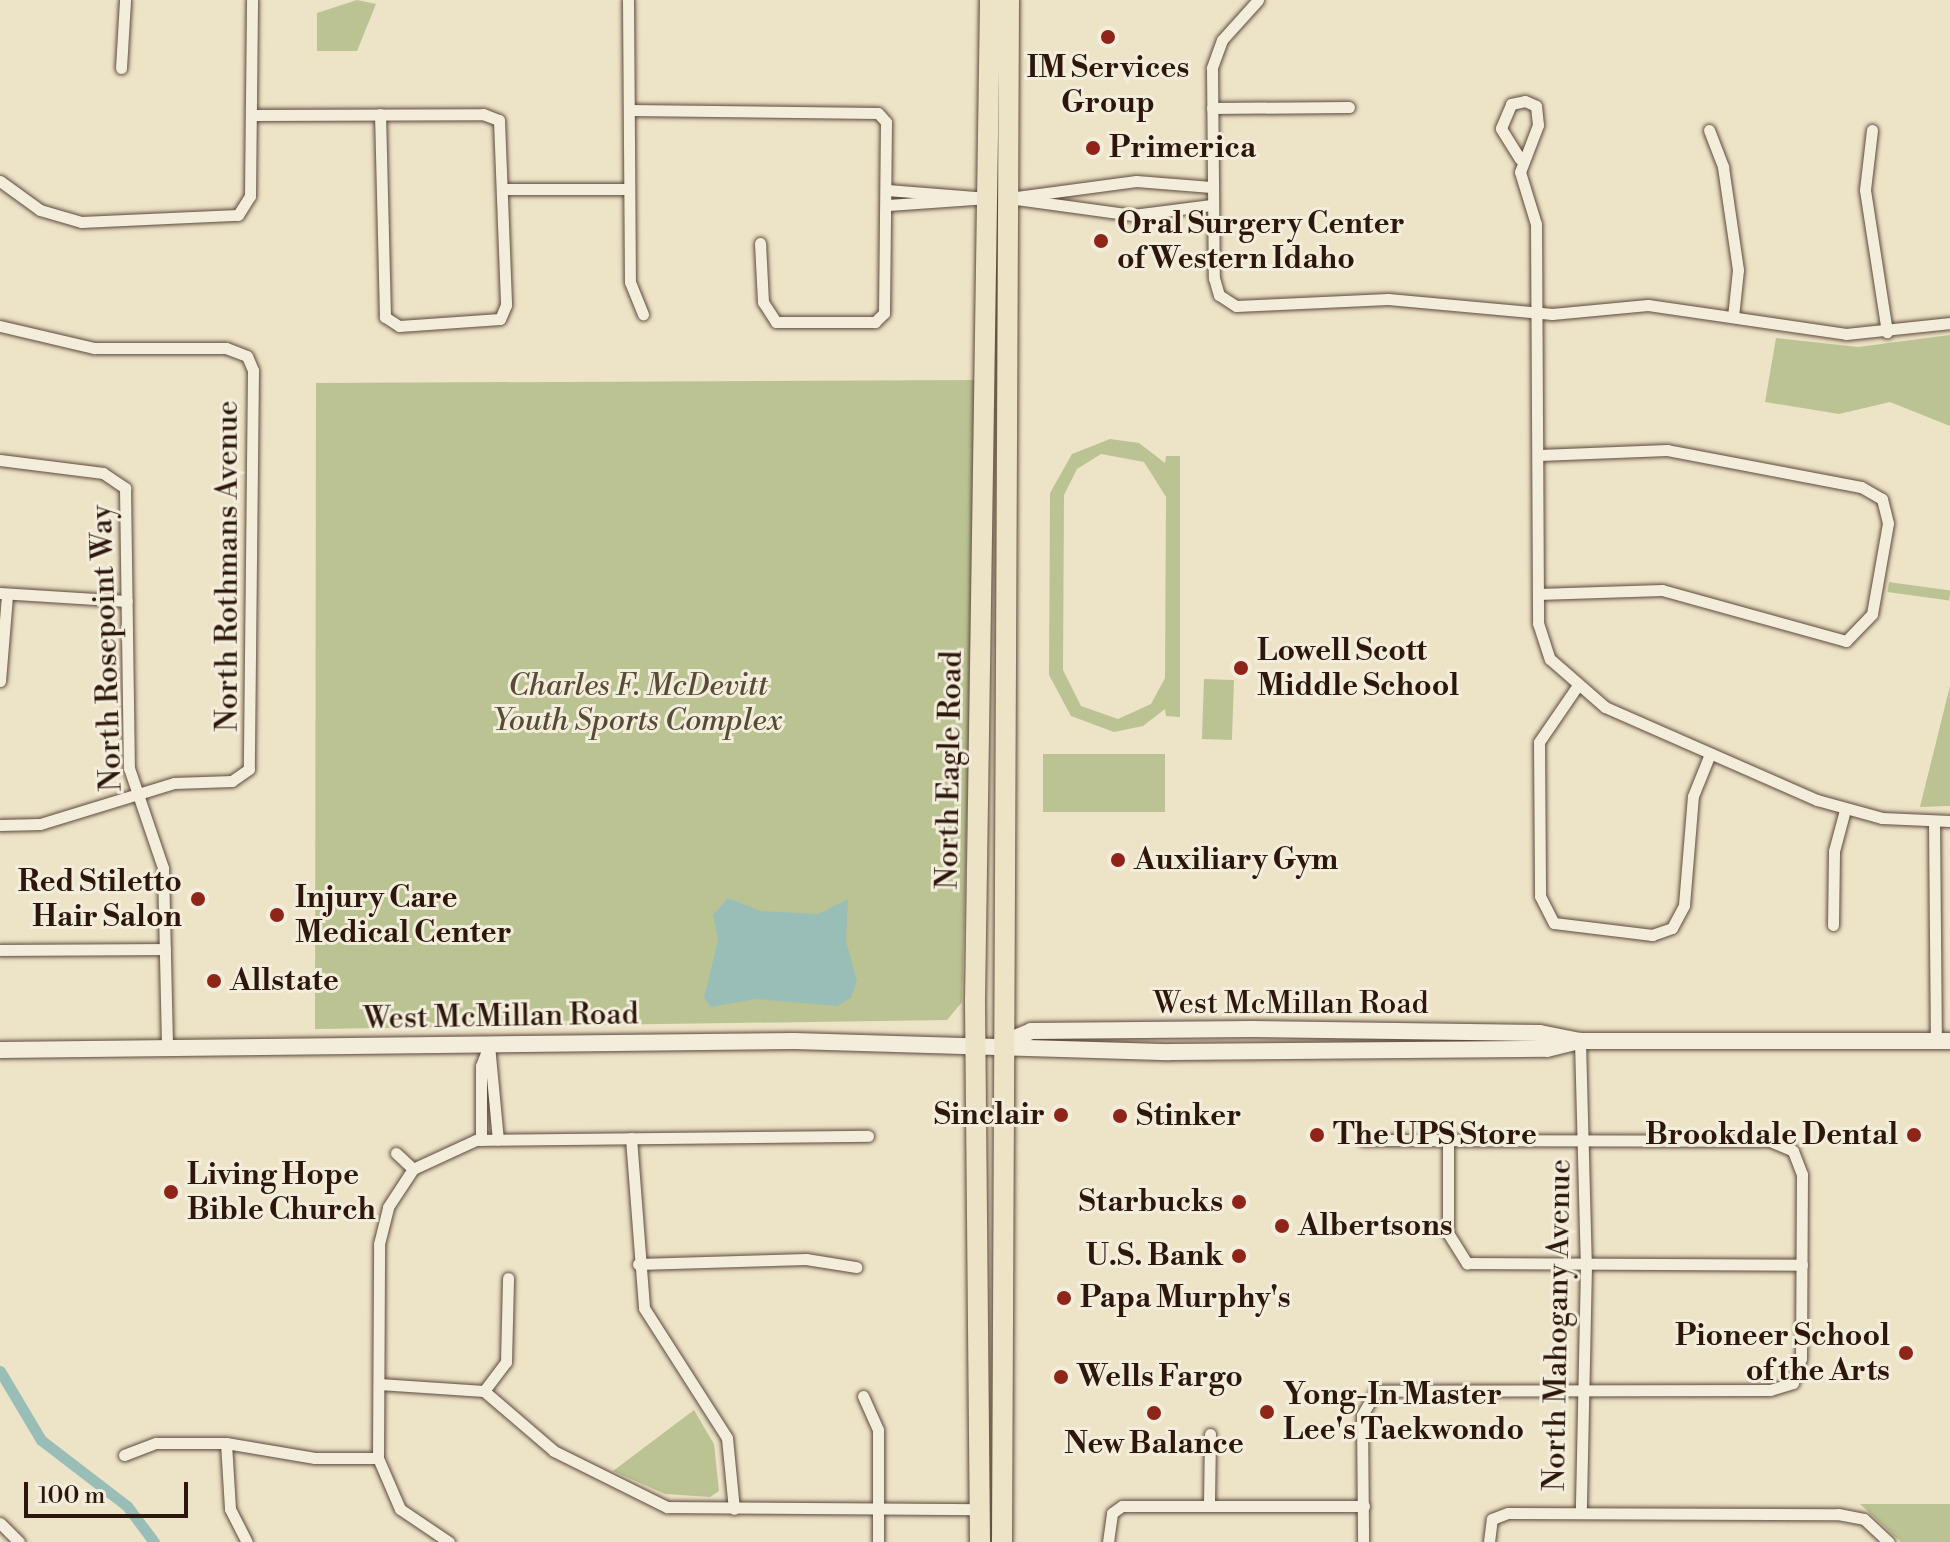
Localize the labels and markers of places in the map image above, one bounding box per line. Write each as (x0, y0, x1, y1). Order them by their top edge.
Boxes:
marker: IM Services Group (1099, 28, 1117, 46)
place label: IM Services Group (1027, 50, 1189, 120)
place label: Primerica (1109, 130, 1256, 166)
marker: Primerica (1084, 139, 1102, 157)
place label: Oral Surgery Center of Western Idaho (1117, 206, 1405, 276)
marker: Oral Surgery Center of Western Idaho (1092, 232, 1110, 250)
place label: Lowell Scott Middle School (1257, 633, 1459, 704)
marker: Lowell Scott Middle School (1232, 659, 1250, 677)
place label: Auxiliary Gym (1134, 842, 1338, 878)
marker: Auxiliary Gym (1109, 851, 1127, 869)
place label: Red Stiletto Hair Salon (18, 864, 182, 934)
place label: Injury Care Medical Center (295, 880, 512, 950)
marker: Red Stiletto Hair Salon (189, 890, 207, 908)
marker: Injury Care Medical Center (266, 904, 288, 926)
place label: Allstate (230, 963, 339, 999)
marker: Allstate (205, 972, 223, 990)
place label: Sinclair (934, 1097, 1045, 1133)
place label: Stinker (1136, 1098, 1241, 1134)
marker: Sinclair (1052, 1106, 1070, 1124)
marker: Stinker (1111, 1107, 1129, 1125)
place label: The UPS Store (1333, 1117, 1537, 1153)
place label: Brookdale Dental (1645, 1117, 1898, 1153)
marker: The UPS Store (1308, 1126, 1326, 1144)
marker: Brookdale Dental (1905, 1126, 1923, 1144)
place label: Living Hope Bible Church (187, 1157, 376, 1228)
marker: Living Hope Bible Church (162, 1183, 180, 1201)
place label: Starbucks (1079, 1184, 1223, 1220)
marker: Starbucks (1230, 1193, 1248, 1211)
place label: Albertsons (1298, 1208, 1453, 1244)
marker: Albertsons (1273, 1217, 1291, 1235)
place label: U.S. Bank (1086, 1238, 1223, 1274)
marker: U.S. Bank (1230, 1247, 1248, 1265)
place label: Papa Murphy's (1080, 1280, 1291, 1316)
marker: Papa Murphy's (1055, 1289, 1073, 1307)
place label: Pioneer School of the Arts (1675, 1318, 1890, 1388)
marker: Pioneer School of the Arts (1897, 1344, 1915, 1362)
place label: Wells Fargo (1077, 1359, 1243, 1395)
marker: Wells Fargo (1052, 1368, 1070, 1386)
place label: Yong-In Master Lee's Taekwondo (1283, 1377, 1524, 1448)
marker: Yong-In Master Lee's Taekwondo (1258, 1403, 1276, 1421)
marker: New Balance (1145, 1404, 1163, 1422)
place label: New Balance (1064, 1426, 1244, 1462)

